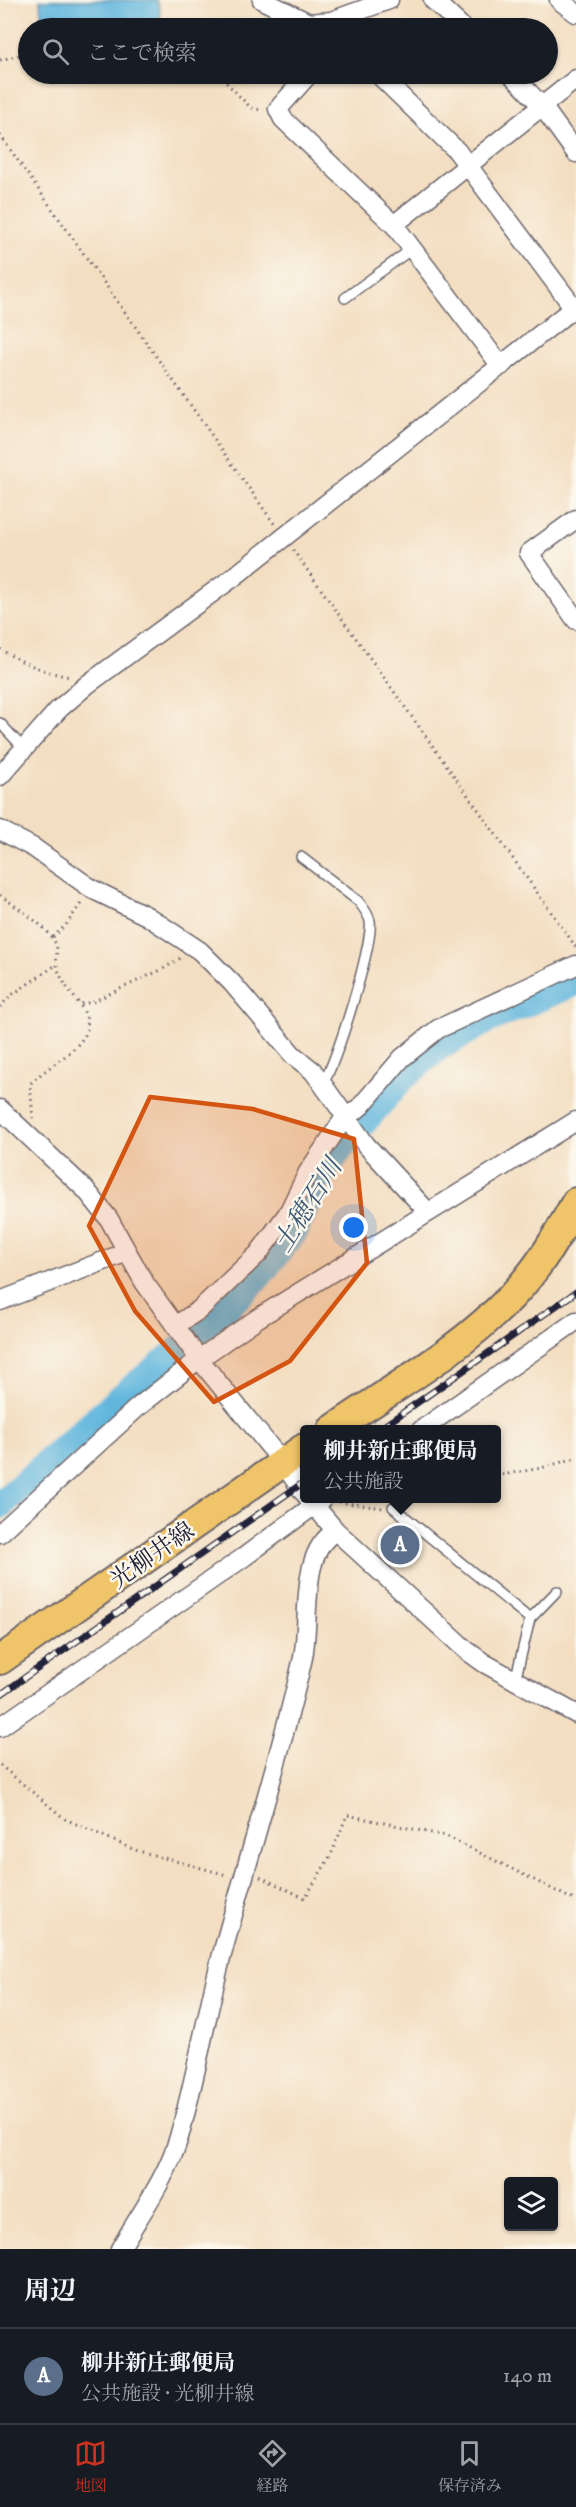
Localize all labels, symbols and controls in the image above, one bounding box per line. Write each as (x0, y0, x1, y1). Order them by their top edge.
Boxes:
search box (18, 18, 558, 84)
icon: search (39, 35, 72, 68)
text: ここで検索 (87, 40, 197, 67)
water label: 土穂石川 (267, 1150, 351, 1259)
your location (339, 1213, 368, 1242)
popup (300, 1425, 501, 1503)
text: 柳井新庄郵便局 (323, 1438, 478, 1465)
text: 公共施設 (323, 1470, 403, 1495)
street label: 光柳井線 (105, 1516, 200, 1596)
pin: A (380, 1522, 420, 1568)
map controls (504, 2177, 558, 2231)
button: layers (504, 2177, 558, 2231)
text: 周辺 (24, 2275, 76, 2308)
text: 柳井新庄郵便局 (81, 2350, 235, 2377)
text: A (37, 2364, 50, 2389)
text: 140 m (503, 2364, 552, 2389)
text: 公共施設 · 光柳井線 (81, 2382, 254, 2407)
tab: 地図 (74, 2437, 107, 2496)
tab: 経路 (256, 2437, 289, 2496)
tab: 保存済み (438, 2437, 502, 2496)

